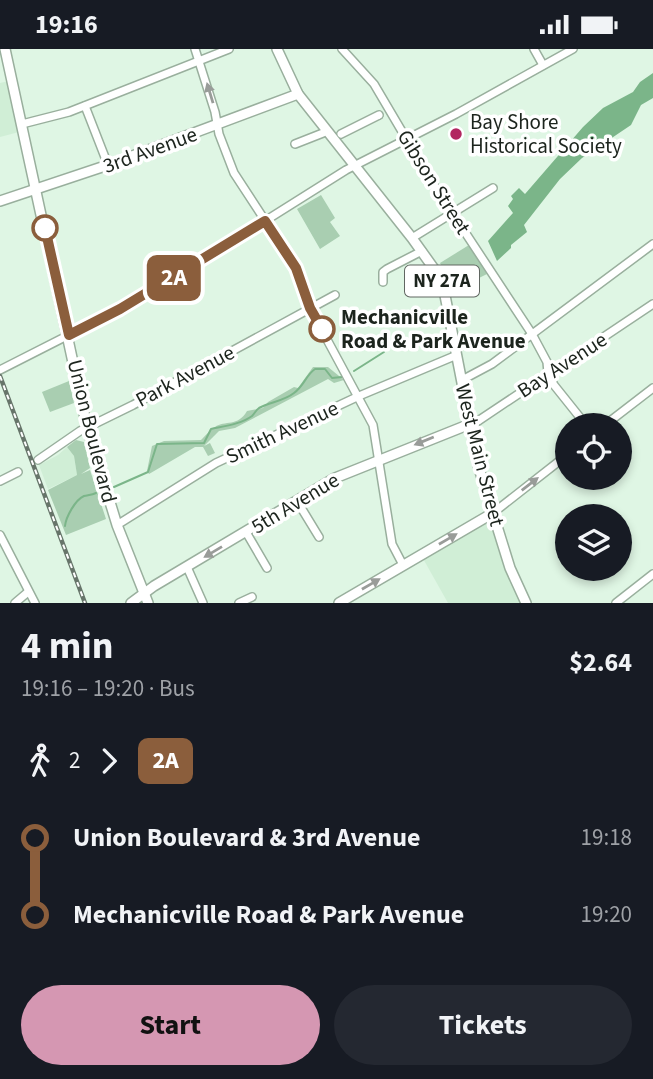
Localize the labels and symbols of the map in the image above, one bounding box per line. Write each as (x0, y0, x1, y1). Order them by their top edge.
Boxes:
one-way arrow (204, 82, 214, 103)
place label: Bay Shore Historical Society (470, 107, 622, 161)
street label: 3rd Avenue (99, 119, 201, 181)
street label: Gibson Street (390, 124, 478, 240)
marker: Bay Shore Historical Society (448, 126, 464, 142)
unlabelled marker (32, 215, 58, 241)
line badge: 2A (142, 255, 206, 301)
road number: NY 27A (405, 265, 479, 297)
place label: Mechanicville Road & Park Avenue (341, 302, 526, 356)
marker: Mechanicville Road & Park Avenue (309, 316, 335, 342)
street label: Bay Avenue (511, 325, 613, 405)
street label: Park Avenue (130, 337, 240, 415)
street label: Union Boulevard (60, 356, 124, 506)
street label: West Main Street (448, 381, 512, 529)
street label: Smith Avenue (221, 393, 343, 471)
one-way arrow (414, 435, 435, 446)
street label: 5th Avenue (245, 465, 345, 541)
one-way arrow (521, 478, 539, 492)
one-way arrow (438, 533, 458, 545)
one-way arrow (203, 546, 222, 558)
one-way arrow (361, 578, 381, 590)

